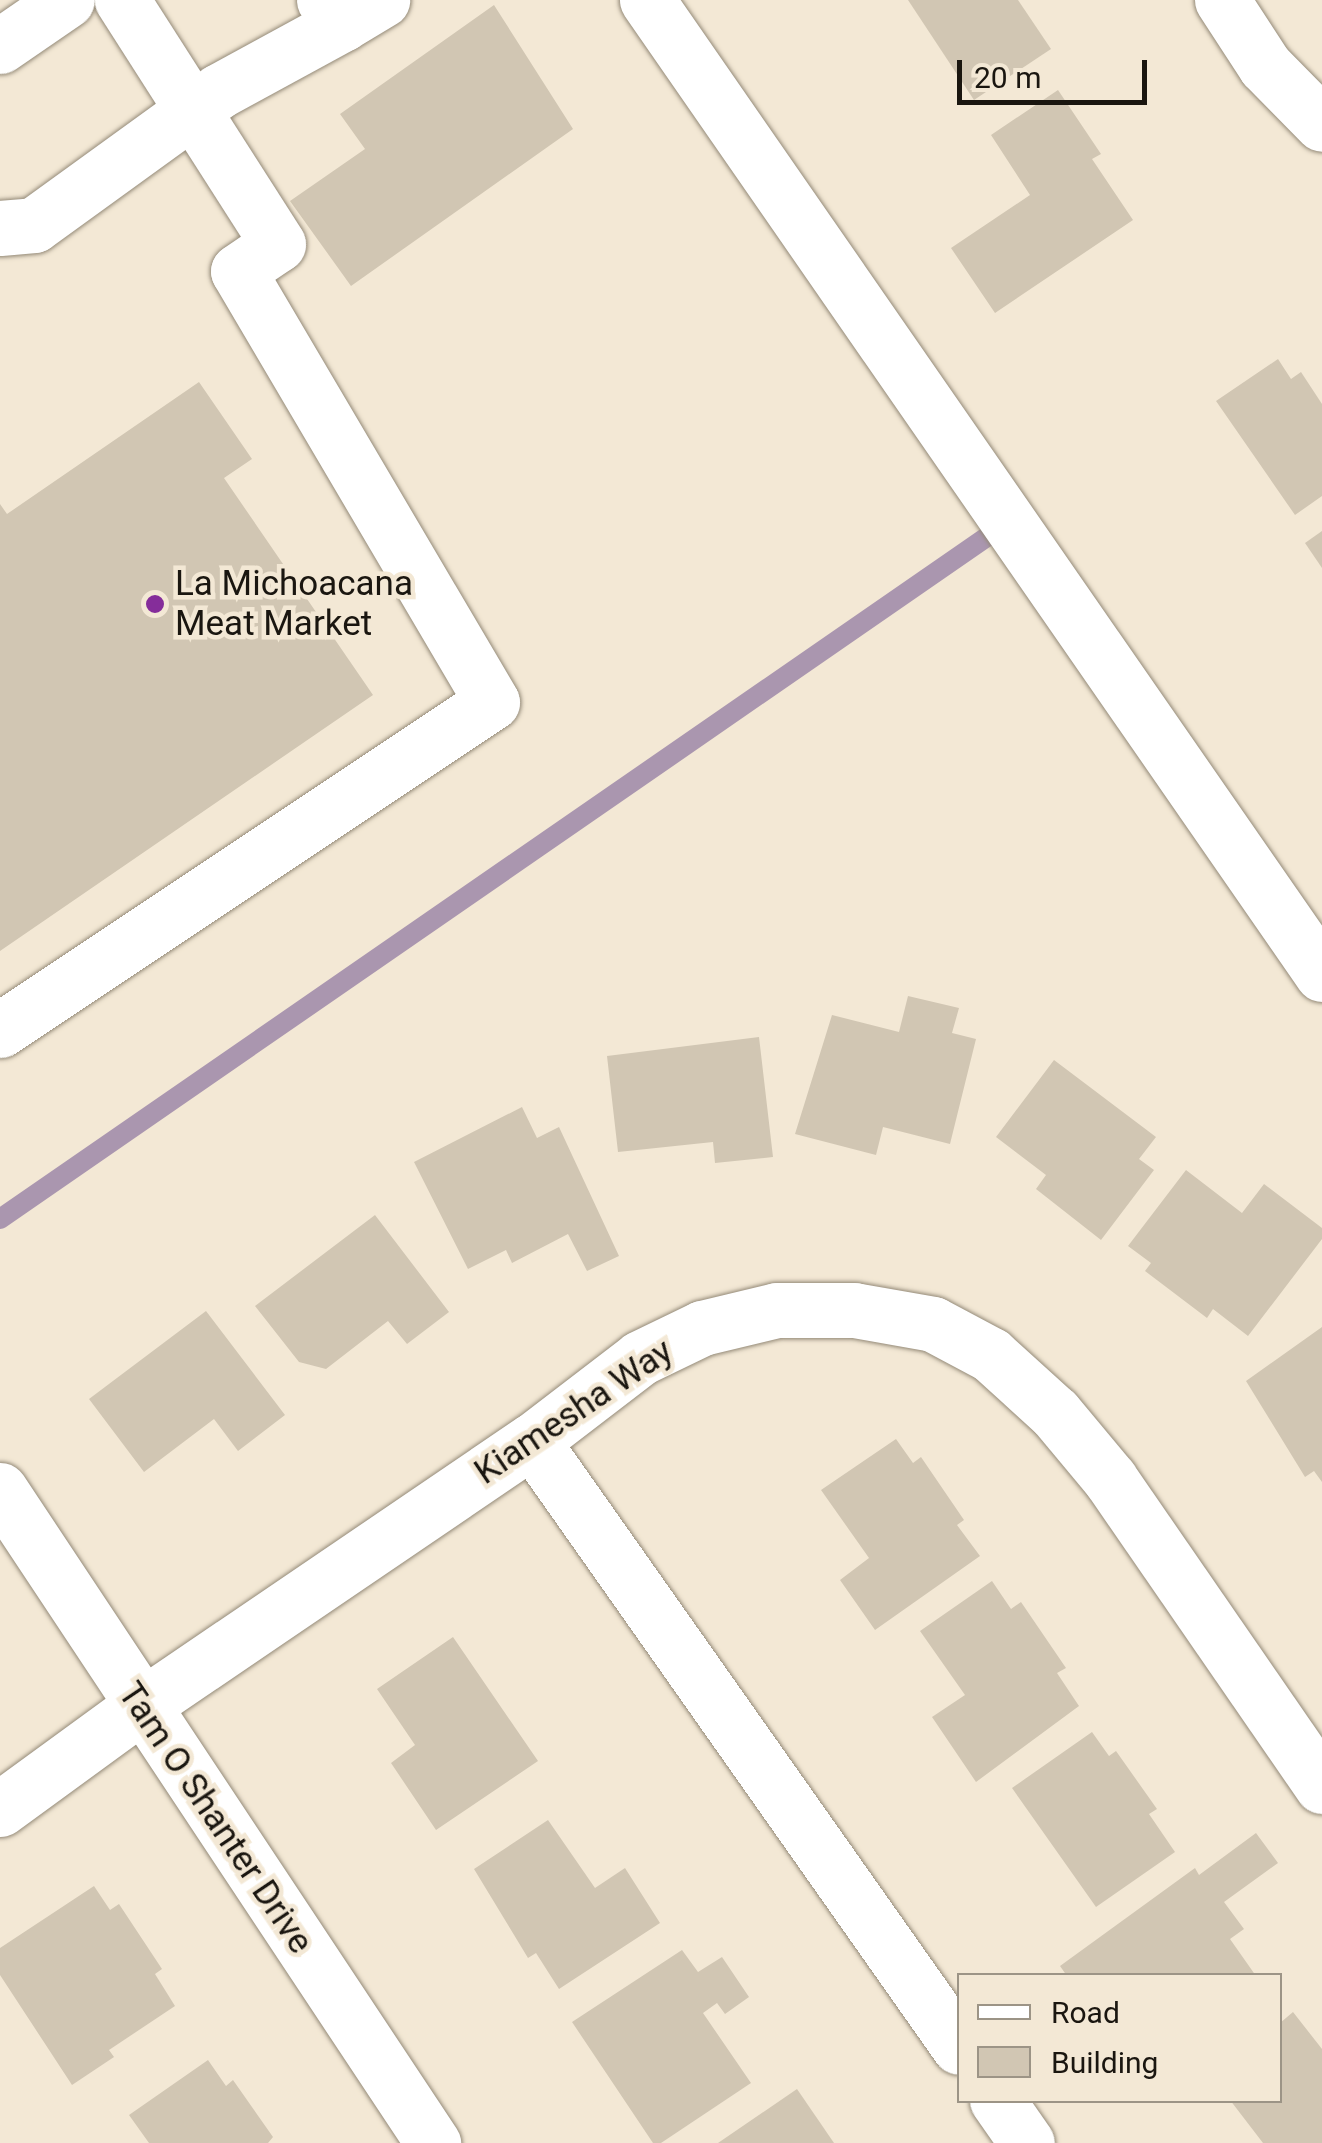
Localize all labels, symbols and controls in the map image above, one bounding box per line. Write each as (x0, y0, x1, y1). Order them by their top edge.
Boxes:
scale bar (962, 40, 1152, 102)
text: 20 m (974, 60, 1041, 95)
place label: La Michoacana Meat Market (175, 563, 413, 645)
marker: La Michoacana Meat Market (144, 593, 166, 615)
street label: Kiamesha Way (467, 1330, 681, 1494)
street label: Tam O Shanter Drive (109, 1675, 321, 1961)
legend (957, 1973, 1282, 2103)
text: Road (1051, 1995, 1120, 2030)
text: Building (1051, 2045, 1158, 2080)

